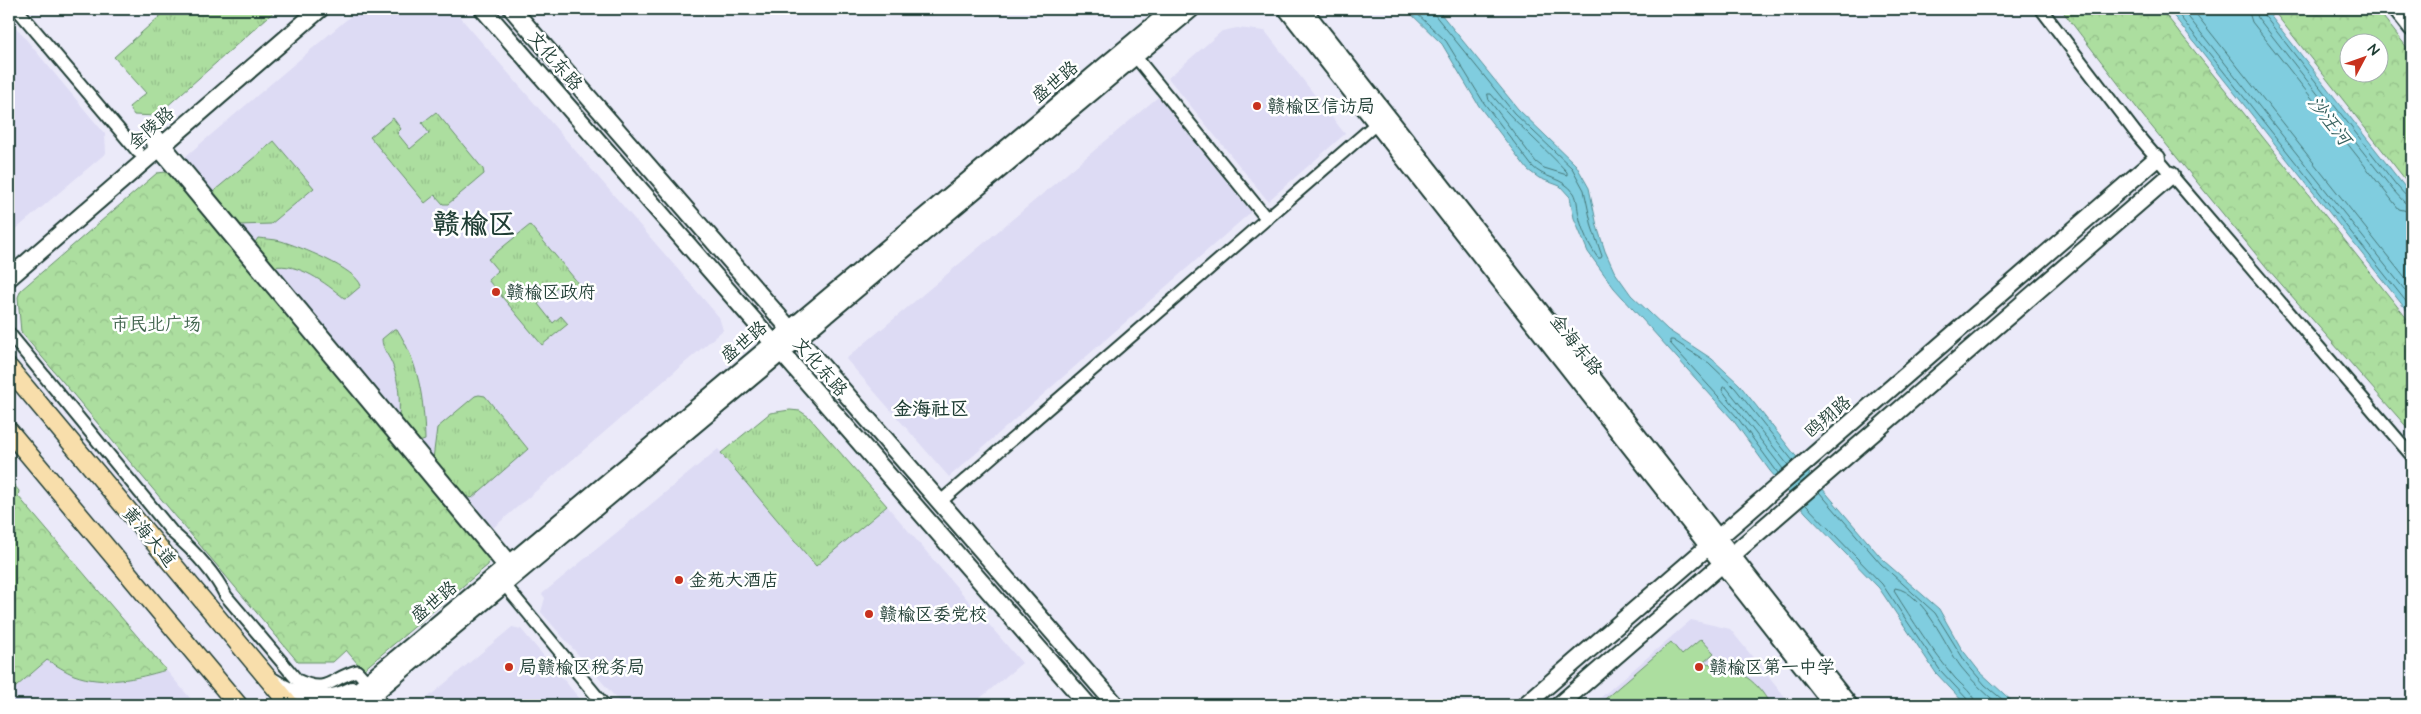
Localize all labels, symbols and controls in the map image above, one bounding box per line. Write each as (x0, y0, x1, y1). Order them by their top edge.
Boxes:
street label: 文化东路 (522, 26, 588, 96)
north arrow (2338, 32, 2388, 82)
text: N (2363, 40, 2384, 60)
street label: 盛世路 (1026, 55, 1084, 109)
water label: 沙汪河 (2301, 90, 2359, 154)
place label: 赣榆区信访局 (1267, 94, 1375, 119)
marker: 赣榆区信访局 (1251, 100, 1263, 112)
street label: 金陵路 (122, 101, 180, 155)
district label: 赣榆区 (432, 205, 516, 244)
place label: 赣榆区政府 (506, 280, 596, 305)
marker: 赣榆区政府 (490, 286, 502, 298)
street label: 金海东路 (1544, 309, 1608, 381)
park label: 市民北广场 (111, 312, 201, 337)
street label: 盛世路 (715, 315, 773, 369)
street label: 文化东路 (787, 332, 853, 402)
street label: 鸥翔路 (1799, 390, 1857, 444)
district label: 金海社区 (893, 396, 969, 423)
street label: 黄海大道 (116, 501, 182, 573)
place label: 金苑大酒店 (689, 568, 779, 593)
marker: 金苑大酒店 (673, 574, 685, 586)
street label: 盛世路 (405, 575, 463, 629)
place label: 赣榆区委党校 (879, 602, 987, 627)
marker: 赣榆区委党校 (863, 608, 875, 620)
place label: 局赣榆区税务局 (519, 655, 645, 680)
place label: 赣榆区第一中学 (1709, 655, 1835, 680)
marker: 局赣榆区税务局 (503, 661, 515, 673)
marker: 赣榆区第一中学 (1693, 661, 1705, 673)

